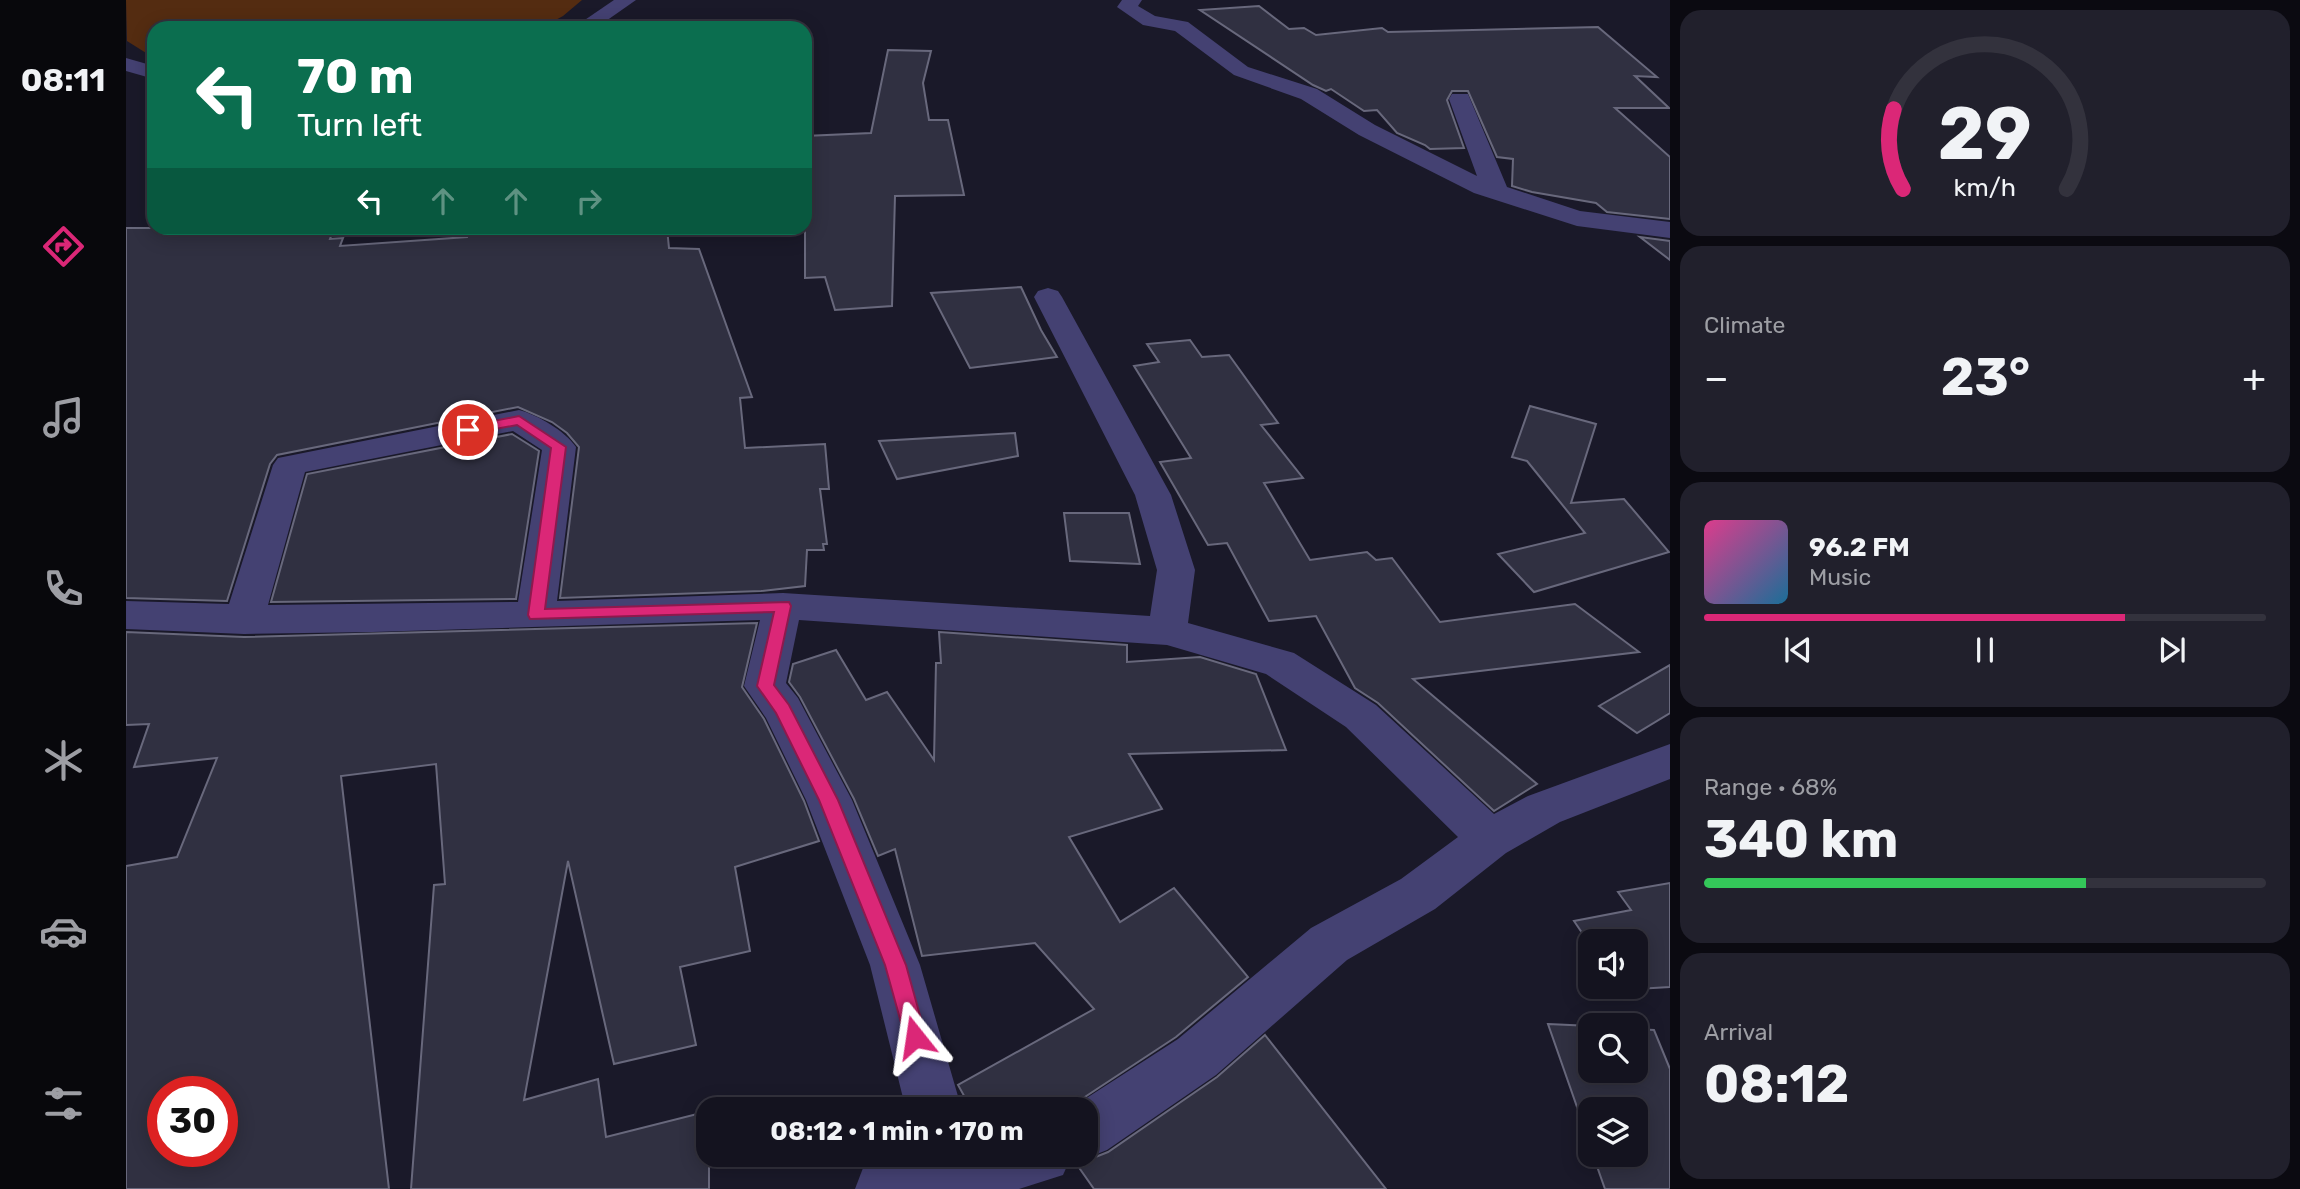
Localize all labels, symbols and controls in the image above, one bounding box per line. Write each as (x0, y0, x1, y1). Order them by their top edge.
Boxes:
text: 70 m (297, 47, 414, 105)
icon: left (182, 49, 273, 140)
text: 08:11 (21, 61, 105, 99)
text: 29 (1938, 91, 2032, 177)
text: Turn left (297, 106, 422, 144)
text: km/h (1954, 173, 2016, 202)
icon: left (351, 182, 389, 220)
icon: ahead (424, 182, 462, 220)
icon: ahead (497, 182, 535, 220)
icon: right (570, 182, 608, 220)
icon: directions (39, 222, 88, 271)
text: Climate (1704, 311, 1785, 339)
text: 23° (1941, 346, 2030, 408)
text: − (1704, 355, 1729, 401)
text: + (2242, 355, 2266, 401)
icon: music (39, 393, 88, 442)
pin (438, 400, 498, 460)
icon: arrive (449, 411, 487, 449)
text: 96.2 FM (1809, 532, 1910, 563)
text: Music (1809, 563, 1871, 591)
icon: phone (39, 564, 88, 613)
icon: previous (1779, 631, 1817, 669)
icon: pause (1966, 631, 2004, 669)
icon: next (2153, 631, 2191, 669)
icon: climate (39, 736, 88, 785)
text: Range · 68% (1704, 773, 1837, 801)
text: 340 km (1704, 808, 1898, 870)
icon: car (39, 907, 88, 956)
map controls (1578, 929, 1648, 1167)
button: sound (1578, 929, 1648, 999)
position arrow (878, 1000, 952, 1074)
button: search (1578, 1013, 1648, 1083)
text: Arrival (1704, 1018, 1773, 1046)
text: 08:12 (1704, 1053, 1849, 1115)
speed limit sign: 30 (147, 1076, 238, 1167)
icon: filters (39, 1079, 88, 1128)
button: layers (1578, 1097, 1648, 1167)
text: 08:12 · 1 min · 170 m (770, 1116, 1024, 1147)

